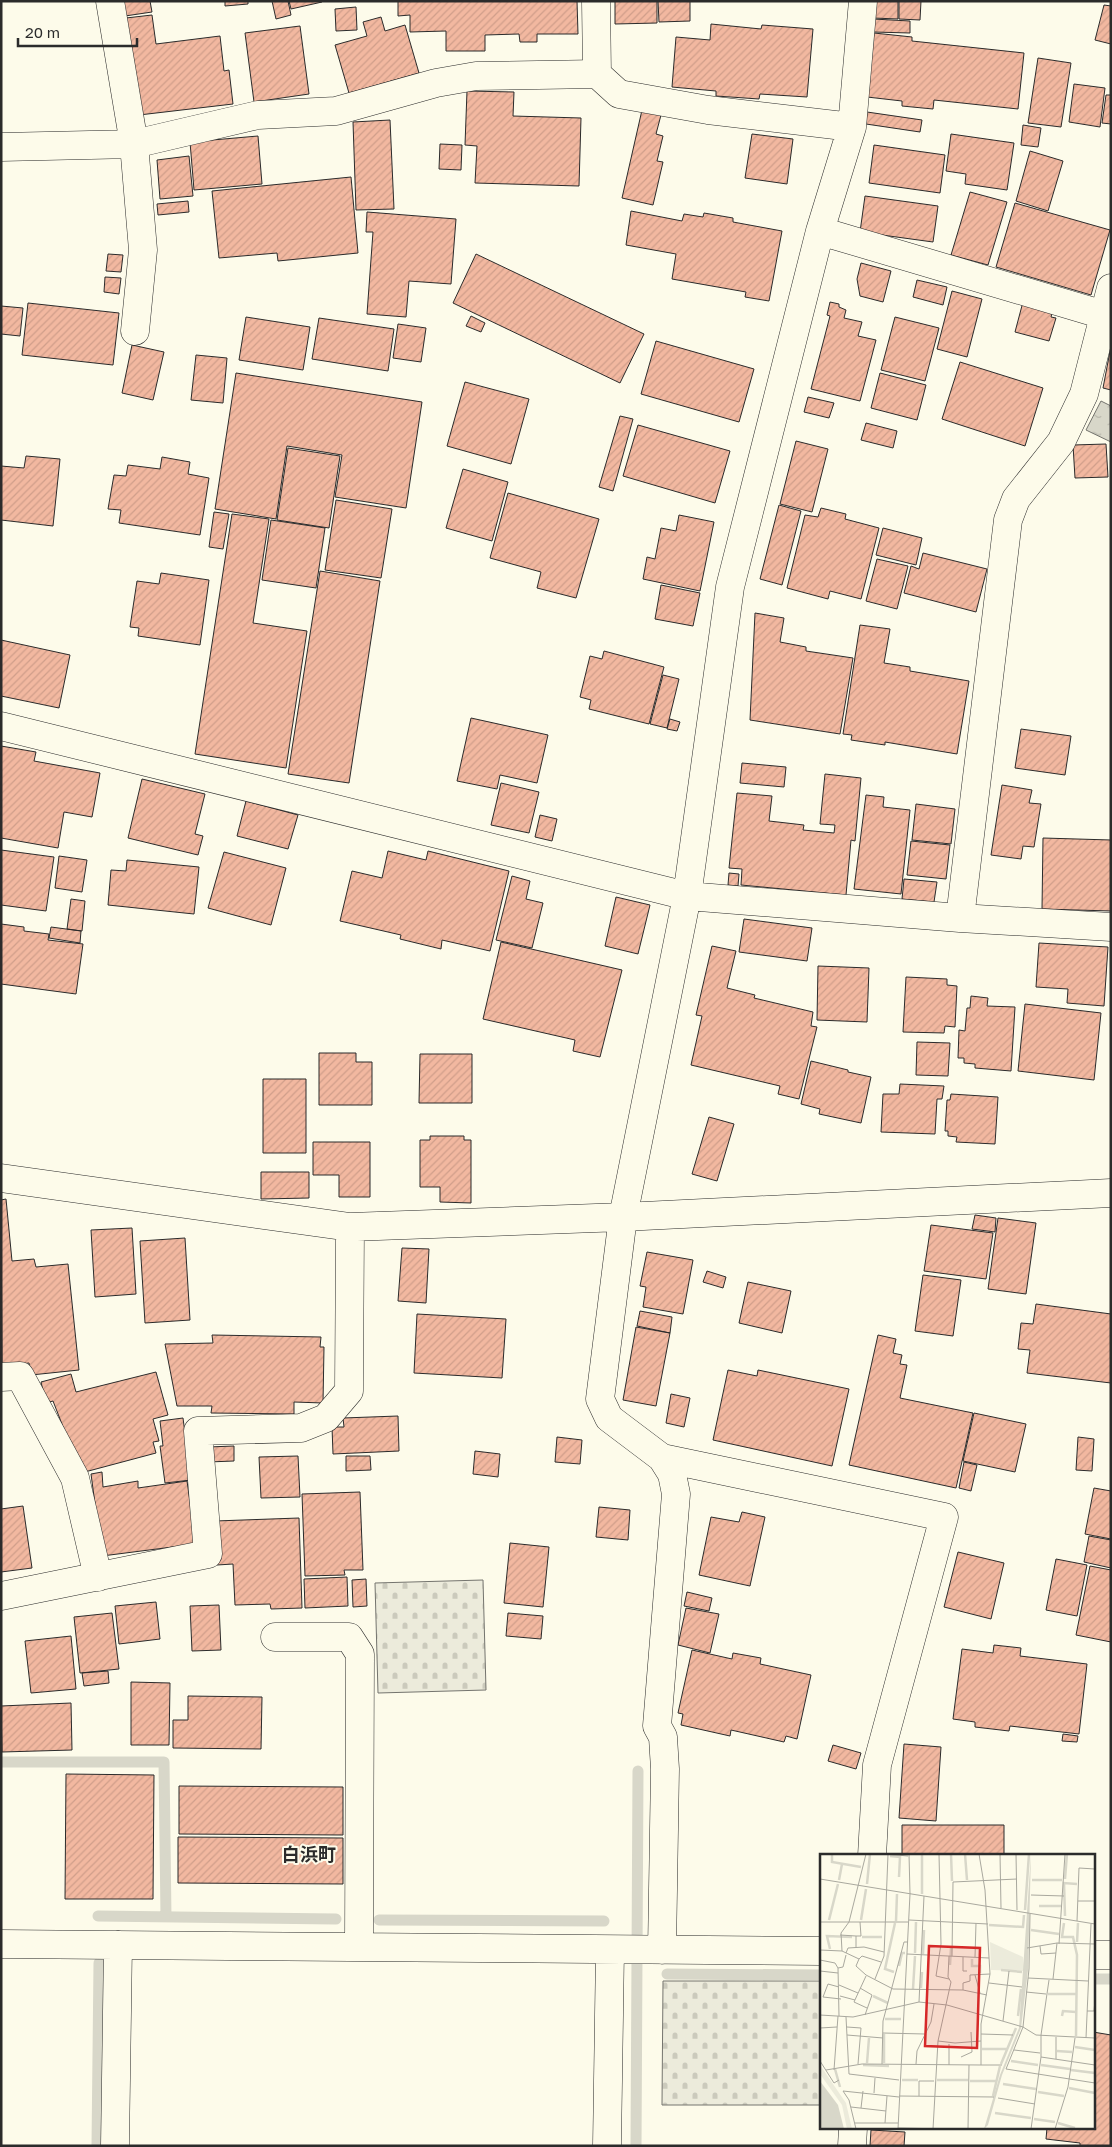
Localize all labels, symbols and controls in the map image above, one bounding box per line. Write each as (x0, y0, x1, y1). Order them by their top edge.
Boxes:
scale bar (18, 15, 136, 47)
text: 20 m (25, 23, 60, 41)
district label: 白浜町 (282, 1843, 336, 1865)
inset map (820, 1854, 1094, 2130)

